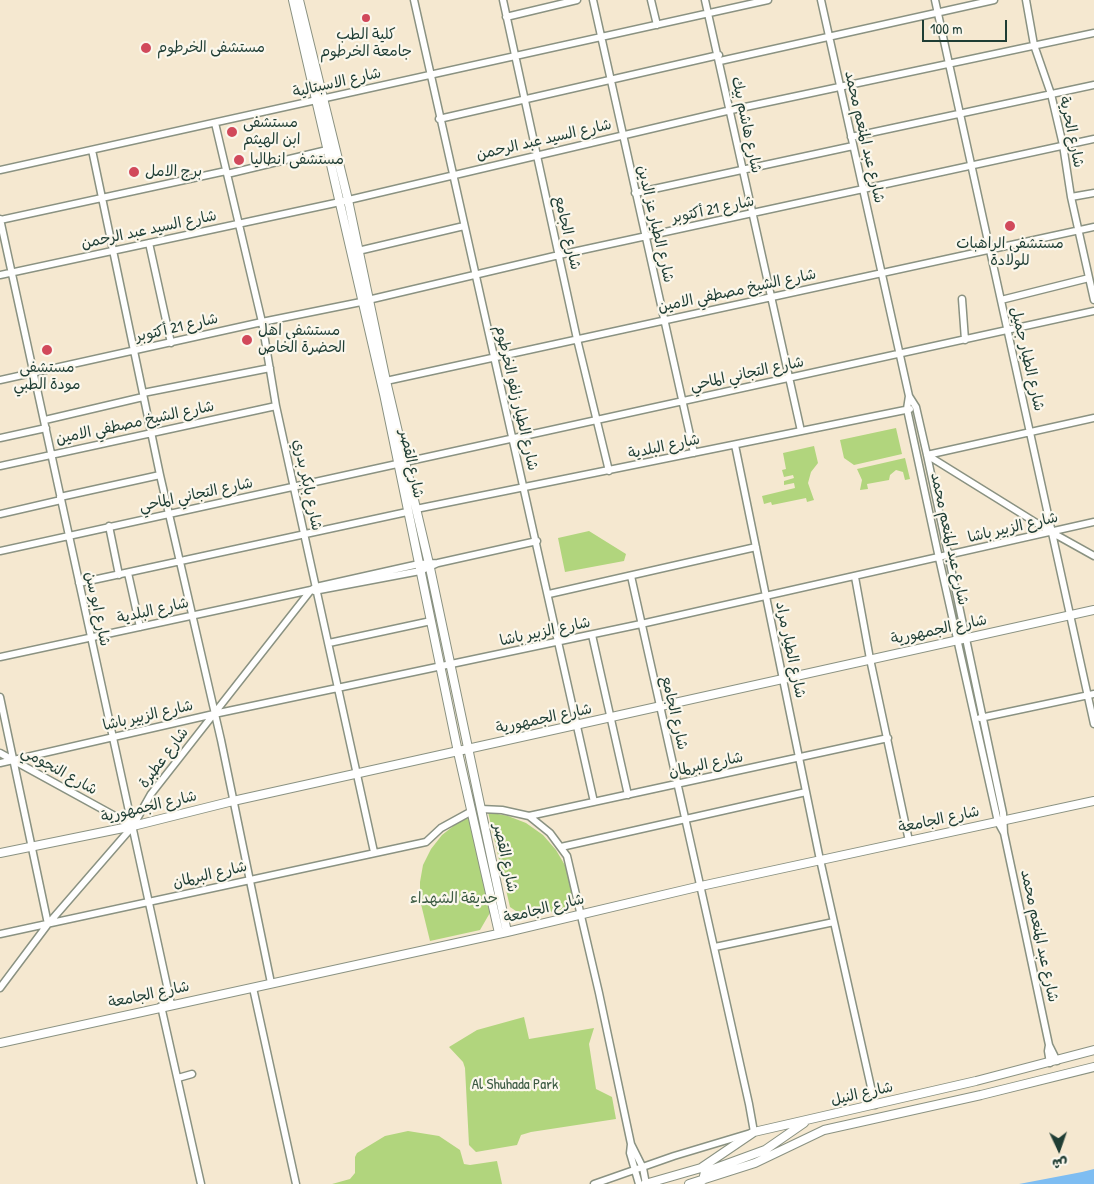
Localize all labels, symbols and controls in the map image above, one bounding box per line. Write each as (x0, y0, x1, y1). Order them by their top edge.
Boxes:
scale bar (924, 10, 1009, 42)
marker: كلية الطب جامعة الخرطوم (360, 12, 372, 24)
text: 100 m (930, 18, 963, 39)
place label: كلية الطب جامعة الخرطوم (320, 26, 412, 61)
place label: مستشفى الخرطوم (157, 39, 265, 57)
marker: مستشفى الخرطوم (139, 41, 153, 55)
street label: شارع الاسبتالية (291, 64, 383, 102)
street label: شارع عبد المنعم محمد (840, 69, 888, 205)
street label: شارع هاشم بيك (727, 75, 765, 175)
street label: شارع الحرية (1055, 95, 1087, 169)
place label: مستشفى ابن الهيثم (243, 114, 301, 149)
street label: شارع السيد عبد الرحمن (475, 116, 613, 164)
marker: مستشفى ابن الهيثم (225, 125, 239, 139)
place label: مستشفى انطاليا (250, 151, 344, 169)
marker: مستشفى انطاليا (232, 153, 246, 167)
place label: برج الامل (145, 163, 202, 181)
street label: شارع الطيار عز الدين (633, 164, 677, 284)
marker: برج الامل (127, 165, 141, 179)
street label: شارع 21 أكتوبر (670, 192, 756, 228)
street label: شارع الجامع (550, 194, 584, 272)
street label: شارع السيد عبد الرحمن (80, 207, 218, 253)
marker: مستشفى الراهبات للولادة (1003, 219, 1017, 233)
place label: مستشفى الراهبات للولادة (956, 235, 1064, 270)
street label: شارع الشيخ مصطفي الامين (656, 265, 818, 317)
street label: شارع الطيار جميل (1006, 305, 1048, 413)
street label: شارع 21 أكتوبر (134, 310, 220, 346)
place label: مستشفى اهل الحضرة الخاص (258, 322, 346, 357)
street label: شارع الطيار زلفو الخرطوم (491, 324, 541, 472)
marker: مستشفى اهل الحضرة الخاص (240, 333, 254, 347)
marker: مستشفى مودة الطبي (40, 343, 54, 357)
street label: شارع التجاني الماحي (688, 353, 806, 395)
place label: مستشفى مودة الطبي (14, 359, 80, 394)
street label: شارع الشيخ مصطفي الامين (54, 397, 216, 449)
street label: شارع القصر (395, 428, 427, 500)
street label: شارع البلدية (626, 431, 702, 463)
street label: شارع بابكر بدري (289, 438, 325, 532)
street label: شارع عبد المنعم محمد (926, 471, 972, 607)
street label: شارع التجاني الماحي (137, 474, 255, 516)
street label: شارع الزبير باشا (966, 509, 1060, 547)
street label: شارع ابو سن (80, 570, 114, 648)
street label: شارع البلدية (115, 594, 191, 628)
street label: شارع الطيار مراد (771, 600, 809, 700)
street label: شارع الجمهورية (889, 611, 989, 649)
street label: شارع الزبير باشا (498, 614, 592, 650)
street label: شارع الجامع (657, 674, 691, 752)
street label: شارع الزبير باشا (101, 697, 195, 735)
street label: شارع الجمهورية (494, 700, 594, 738)
street label: شارع عطبرة (135, 724, 193, 792)
street label: شارع النجومي (18, 743, 100, 799)
street label: شارع البرلمان (667, 748, 745, 782)
street label: شارع الجمهورية (99, 787, 199, 827)
street label: شارع الجامعة (897, 803, 981, 837)
street label: شارع القصر (489, 822, 521, 894)
street label: شارع البرلمان (171, 858, 249, 892)
street label: شارع عبد المنعم محمد (1016, 868, 1062, 1004)
park label: حديقة الشهداء (410, 890, 498, 908)
street label: شارع الجامعة (502, 890, 586, 928)
street label: شارع الجامعة (107, 978, 191, 1012)
park label: Al Shuhada Park (472, 1076, 558, 1094)
street label: شارع النيل (829, 1078, 895, 1110)
north arrow (1034, 1124, 1084, 1174)
text: ش (1052, 1155, 1068, 1174)

